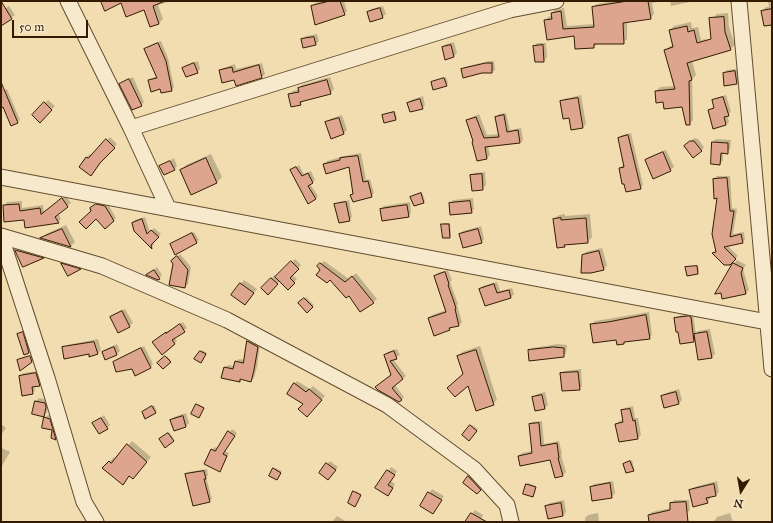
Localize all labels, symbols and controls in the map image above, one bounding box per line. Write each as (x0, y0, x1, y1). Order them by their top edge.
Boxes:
scale bar (14, 12, 90, 38)
text: 50 m (19, 20, 44, 34)
north arrow (721, 471, 761, 511)
text: N (733, 496, 744, 511)

